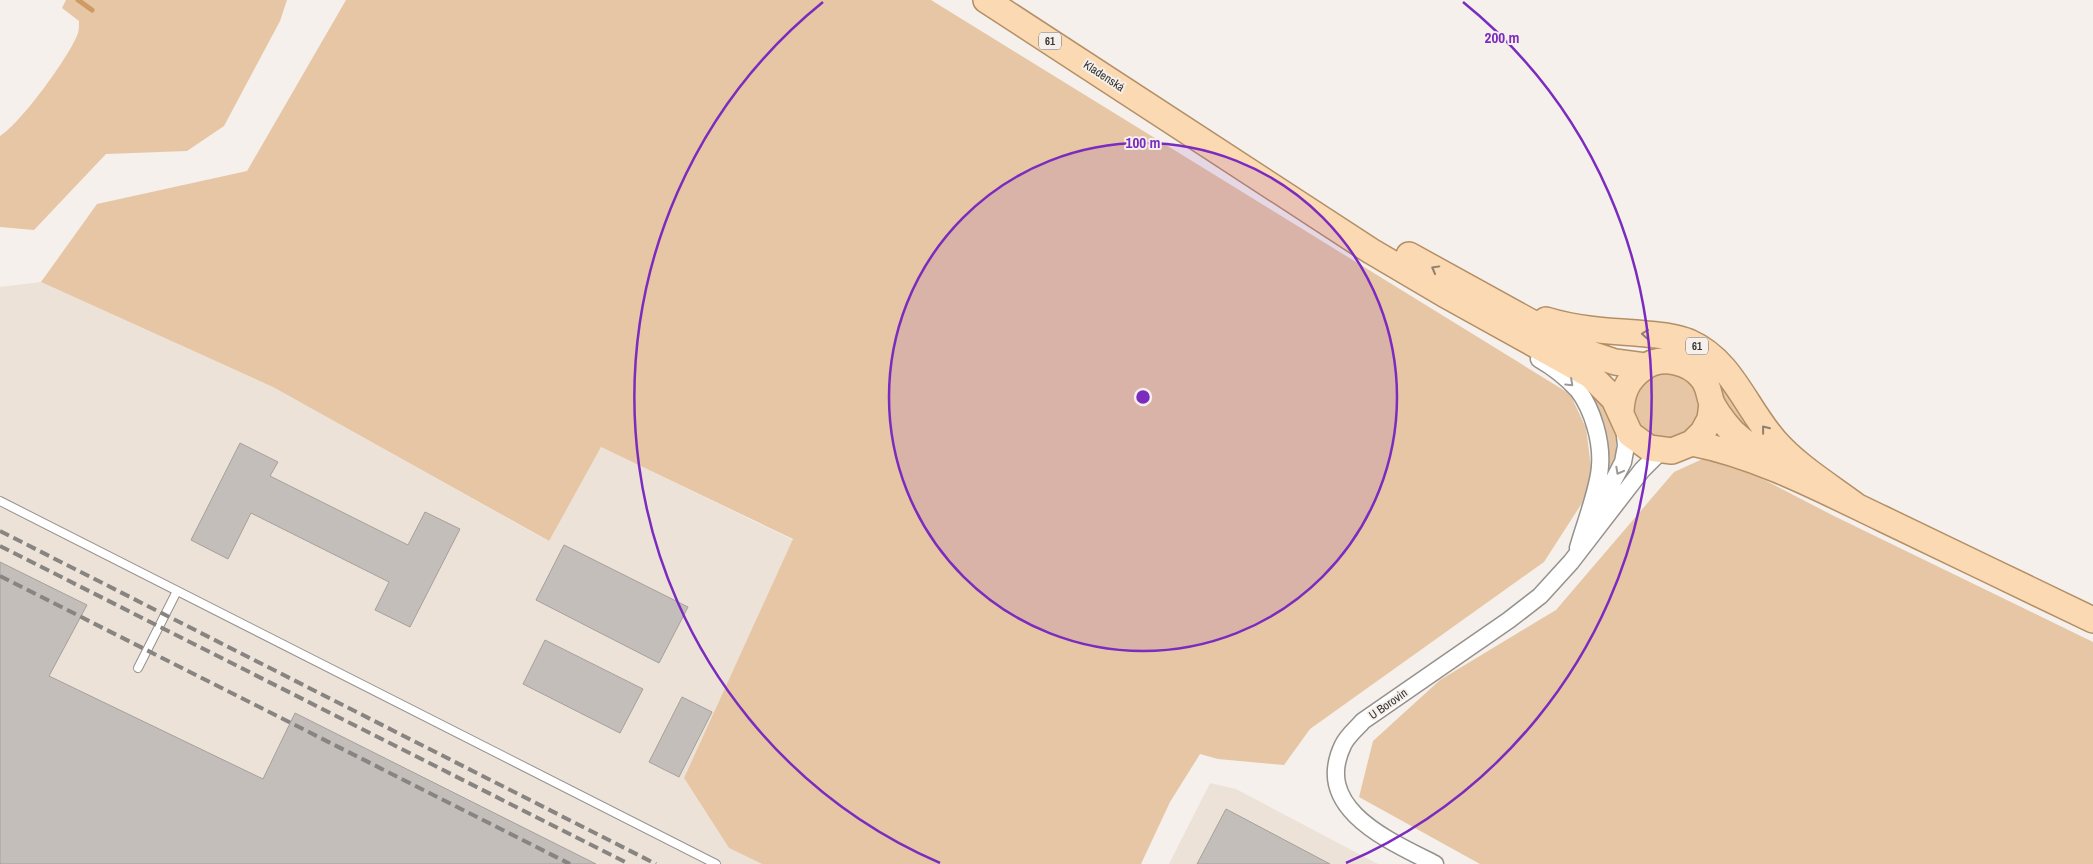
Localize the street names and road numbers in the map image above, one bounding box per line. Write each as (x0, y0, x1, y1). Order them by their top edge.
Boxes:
road number: 61 (1039, 32, 1061, 49)
street label: Kladenská (1080, 57, 1128, 96)
road number: 61 (1686, 338, 1708, 354)
street label: U Borovin (1365, 685, 1411, 723)

